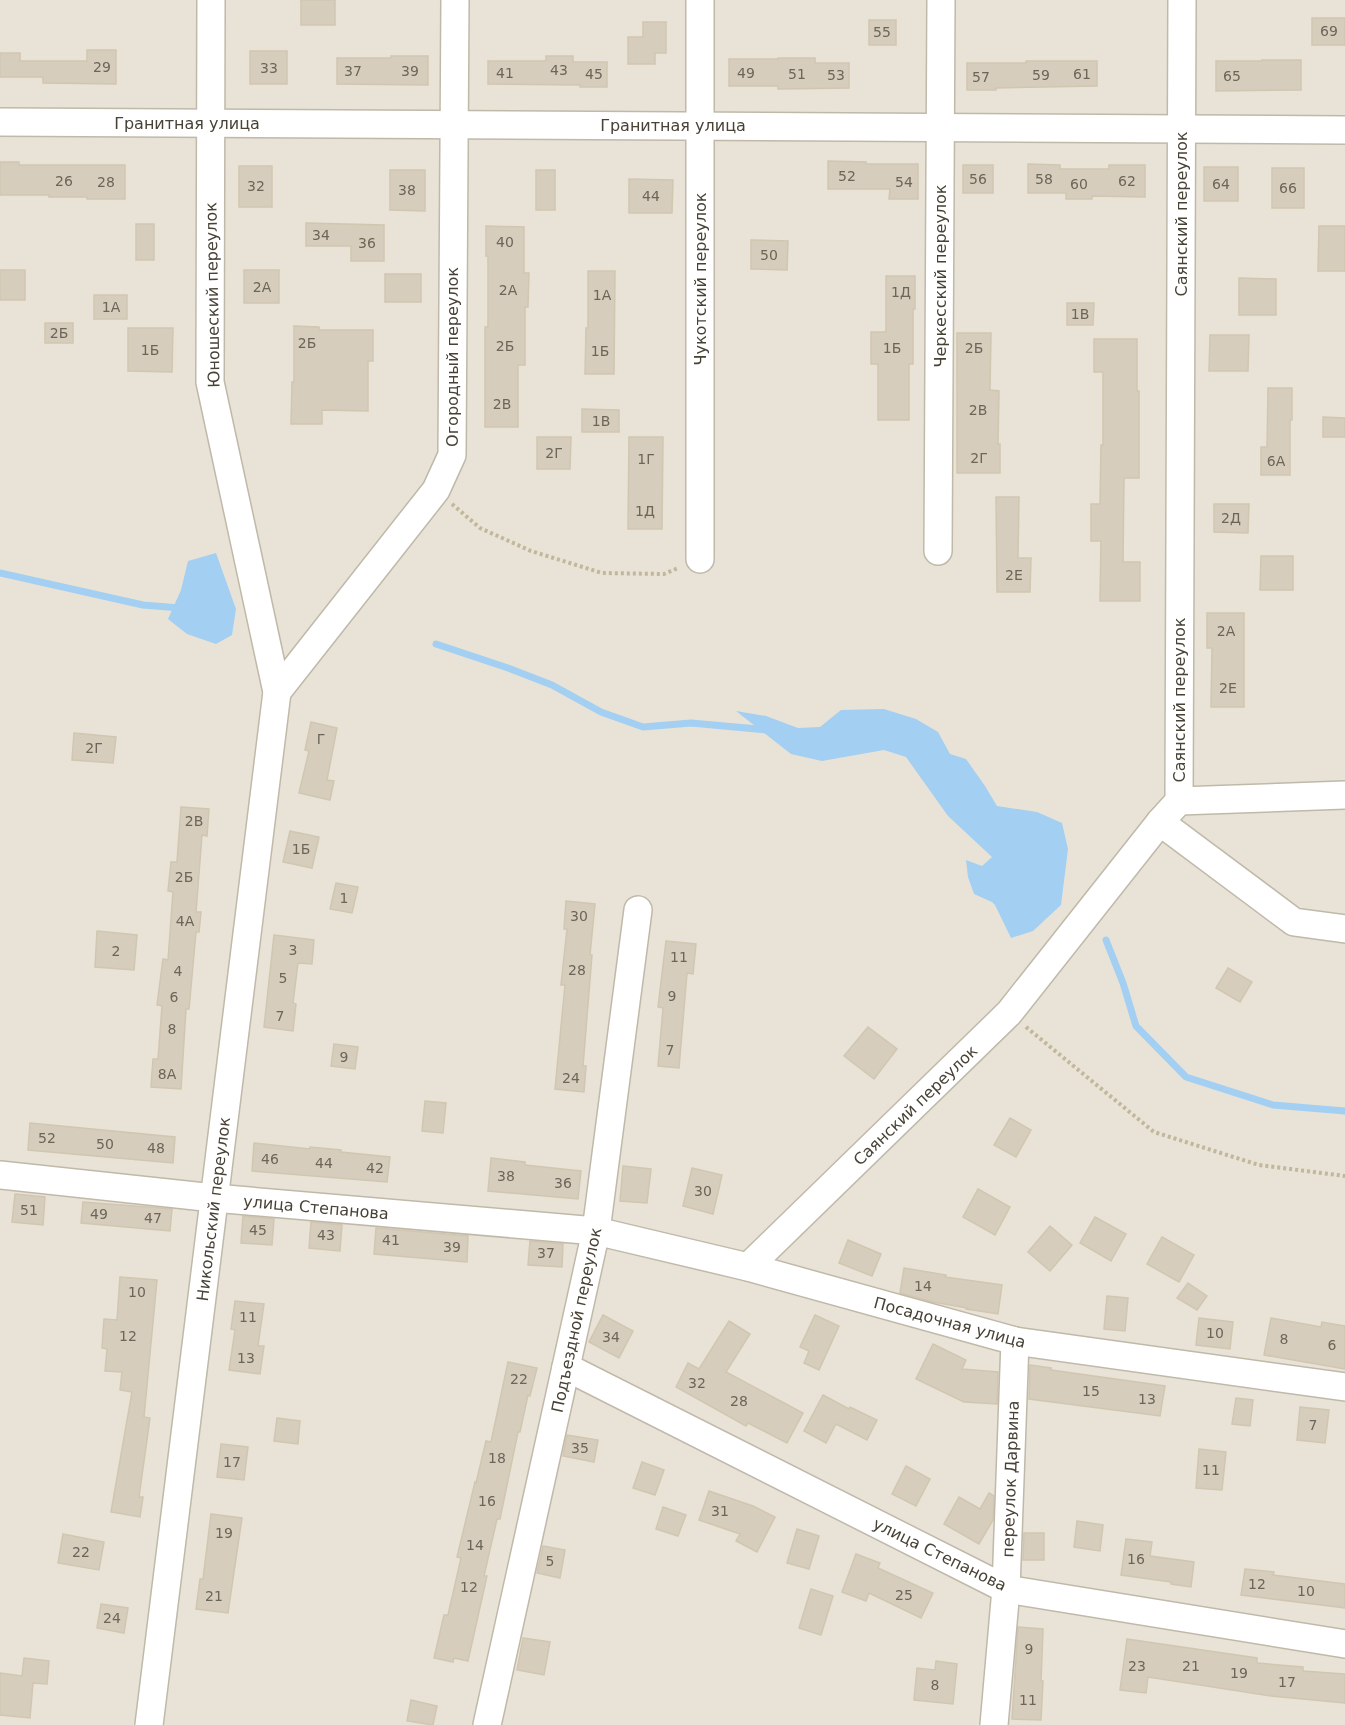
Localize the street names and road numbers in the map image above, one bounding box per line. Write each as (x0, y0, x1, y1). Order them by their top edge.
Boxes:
street label: Гранитная улица (114, 114, 260, 133)
street label: Гранитная улица (600, 116, 746, 135)
street label: Саянский переулок (1172, 131, 1191, 296)
street label: Черкесский переулок (931, 184, 950, 368)
street label: Чукотский переулок (691, 192, 710, 366)
street label: Юношеский переулок (201, 202, 224, 388)
street label: Огородный переулок (443, 267, 462, 447)
street label: Саянский переулок (1170, 617, 1189, 782)
street label: Саянский переулок (849, 1041, 981, 1169)
street label: Никольский переулок (193, 1116, 234, 1302)
street label: улица Степанова (242, 1192, 389, 1223)
street label: Подъездной переулок (548, 1225, 605, 1414)
street label: Посадочная улица (872, 1293, 1028, 1352)
street label: переулок Дарвина (998, 1400, 1023, 1558)
street label: улица Степанова (870, 1514, 1010, 1595)

